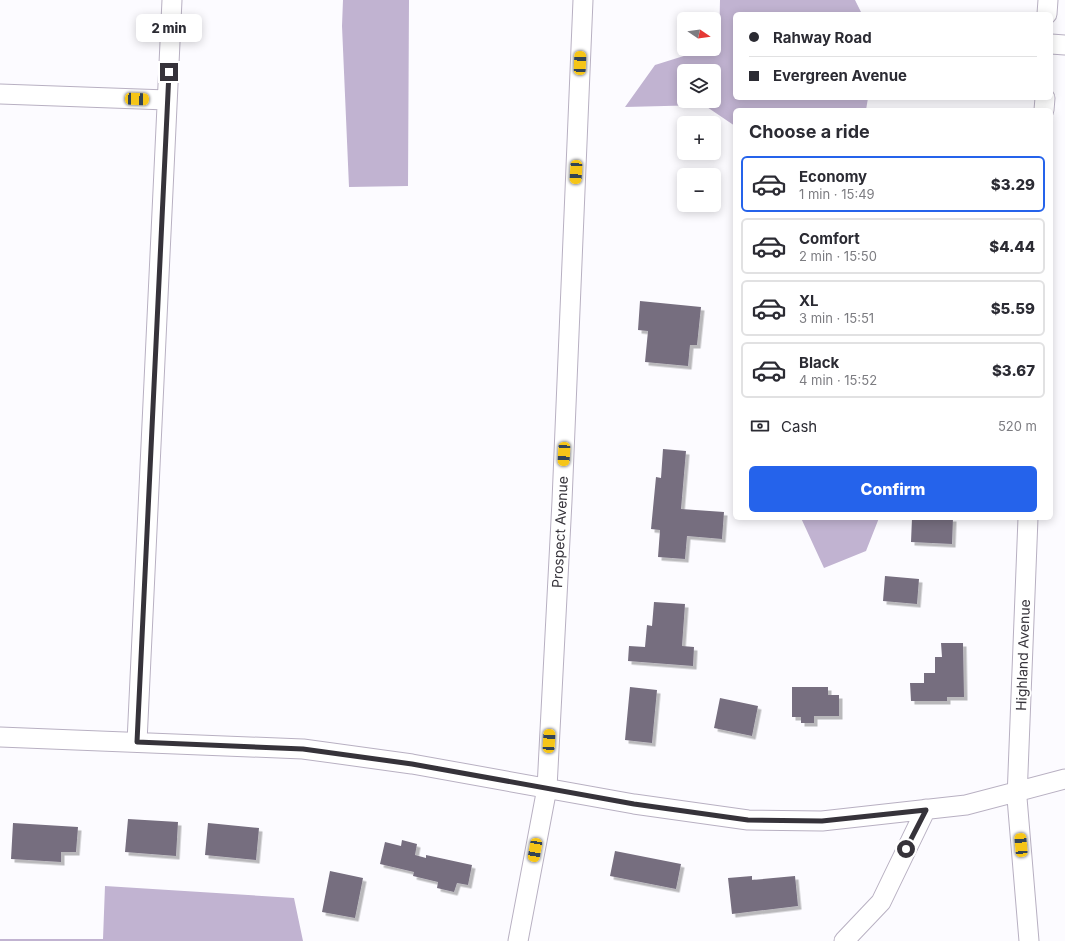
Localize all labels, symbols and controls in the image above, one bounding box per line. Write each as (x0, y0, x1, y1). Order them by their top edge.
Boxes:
north arrow (677, 12, 721, 56)
map controls (677, 12, 721, 212)
callout: 2 min (136, 14, 202, 42)
text: 2 min (151, 20, 187, 36)
text: Rahway Road (773, 28, 872, 47)
car (574, 51, 586, 75)
route end (160, 63, 178, 81)
button: layers (677, 64, 721, 108)
text: Evergreen Avenue (773, 66, 907, 85)
car (125, 93, 149, 105)
button: + (677, 116, 721, 160)
text: Choose a ride (749, 121, 870, 142)
car (569, 160, 583, 184)
icon: car (751, 166, 787, 202)
text: Economy (799, 167, 867, 186)
button: − (677, 168, 721, 212)
text: $3.29 (991, 175, 1035, 194)
text: 1 min · 15:49 (799, 186, 875, 202)
icon: car (751, 228, 787, 264)
text: Comfort (799, 229, 860, 248)
text: $4.44 (989, 237, 1035, 256)
text: 2 min · 15:50 (799, 248, 877, 264)
icon: car (751, 290, 787, 326)
text: XL (799, 291, 819, 310)
text: $5.59 (991, 299, 1035, 318)
text: 3 min · 15:51 (799, 310, 874, 326)
icon: car (751, 352, 787, 388)
text: Black (799, 353, 839, 372)
text: $3.67 (992, 361, 1035, 380)
text: 4 min · 15:52 (799, 372, 877, 388)
icon: cash (749, 415, 771, 437)
text: Cash (781, 417, 817, 436)
text: 520 m (998, 418, 1037, 434)
car (557, 442, 571, 466)
button: Confirm (749, 466, 1037, 512)
street label: Prospect Avenue (548, 476, 571, 588)
street label: Highland Avenue (1012, 599, 1033, 711)
car (542, 729, 556, 753)
car (1014, 833, 1028, 857)
car (527, 837, 543, 863)
route start (897, 840, 915, 858)

